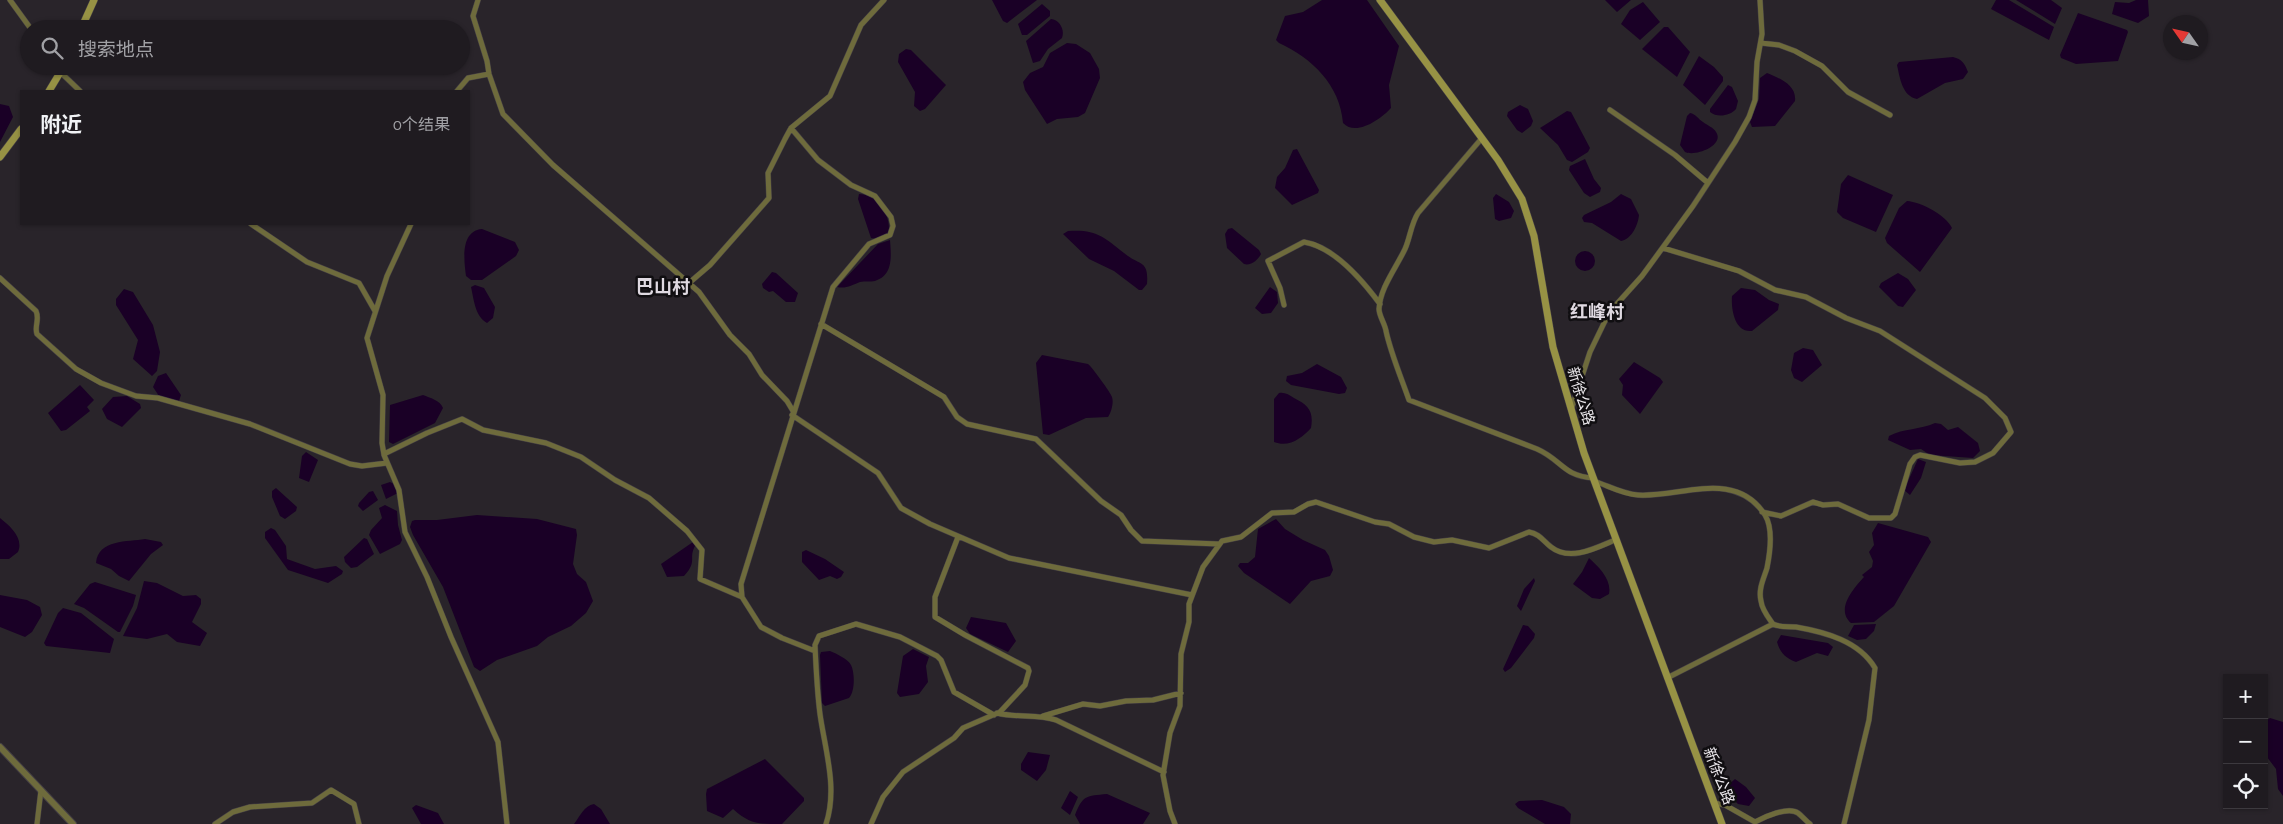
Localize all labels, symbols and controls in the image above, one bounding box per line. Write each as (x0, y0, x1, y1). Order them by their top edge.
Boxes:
north arrow (2163, 15, 2208, 60)
search box (20, 20, 470, 75)
icon: search (38, 34, 66, 62)
text: 搜索地点 (78, 38, 154, 61)
text: 附近 (40, 112, 82, 137)
text: 0个结果 (393, 115, 450, 134)
district label: 巴山村 (636, 276, 690, 298)
district label: 红峰村 (1570, 301, 1624, 323)
street label: 新徐公路 (1564, 365, 1598, 427)
map controls (2223, 674, 2268, 809)
button: + (2223, 674, 2268, 719)
button: − (2223, 719, 2268, 764)
street label: 新徐公路 (1700, 745, 1738, 807)
button: locate (2223, 764, 2268, 809)

